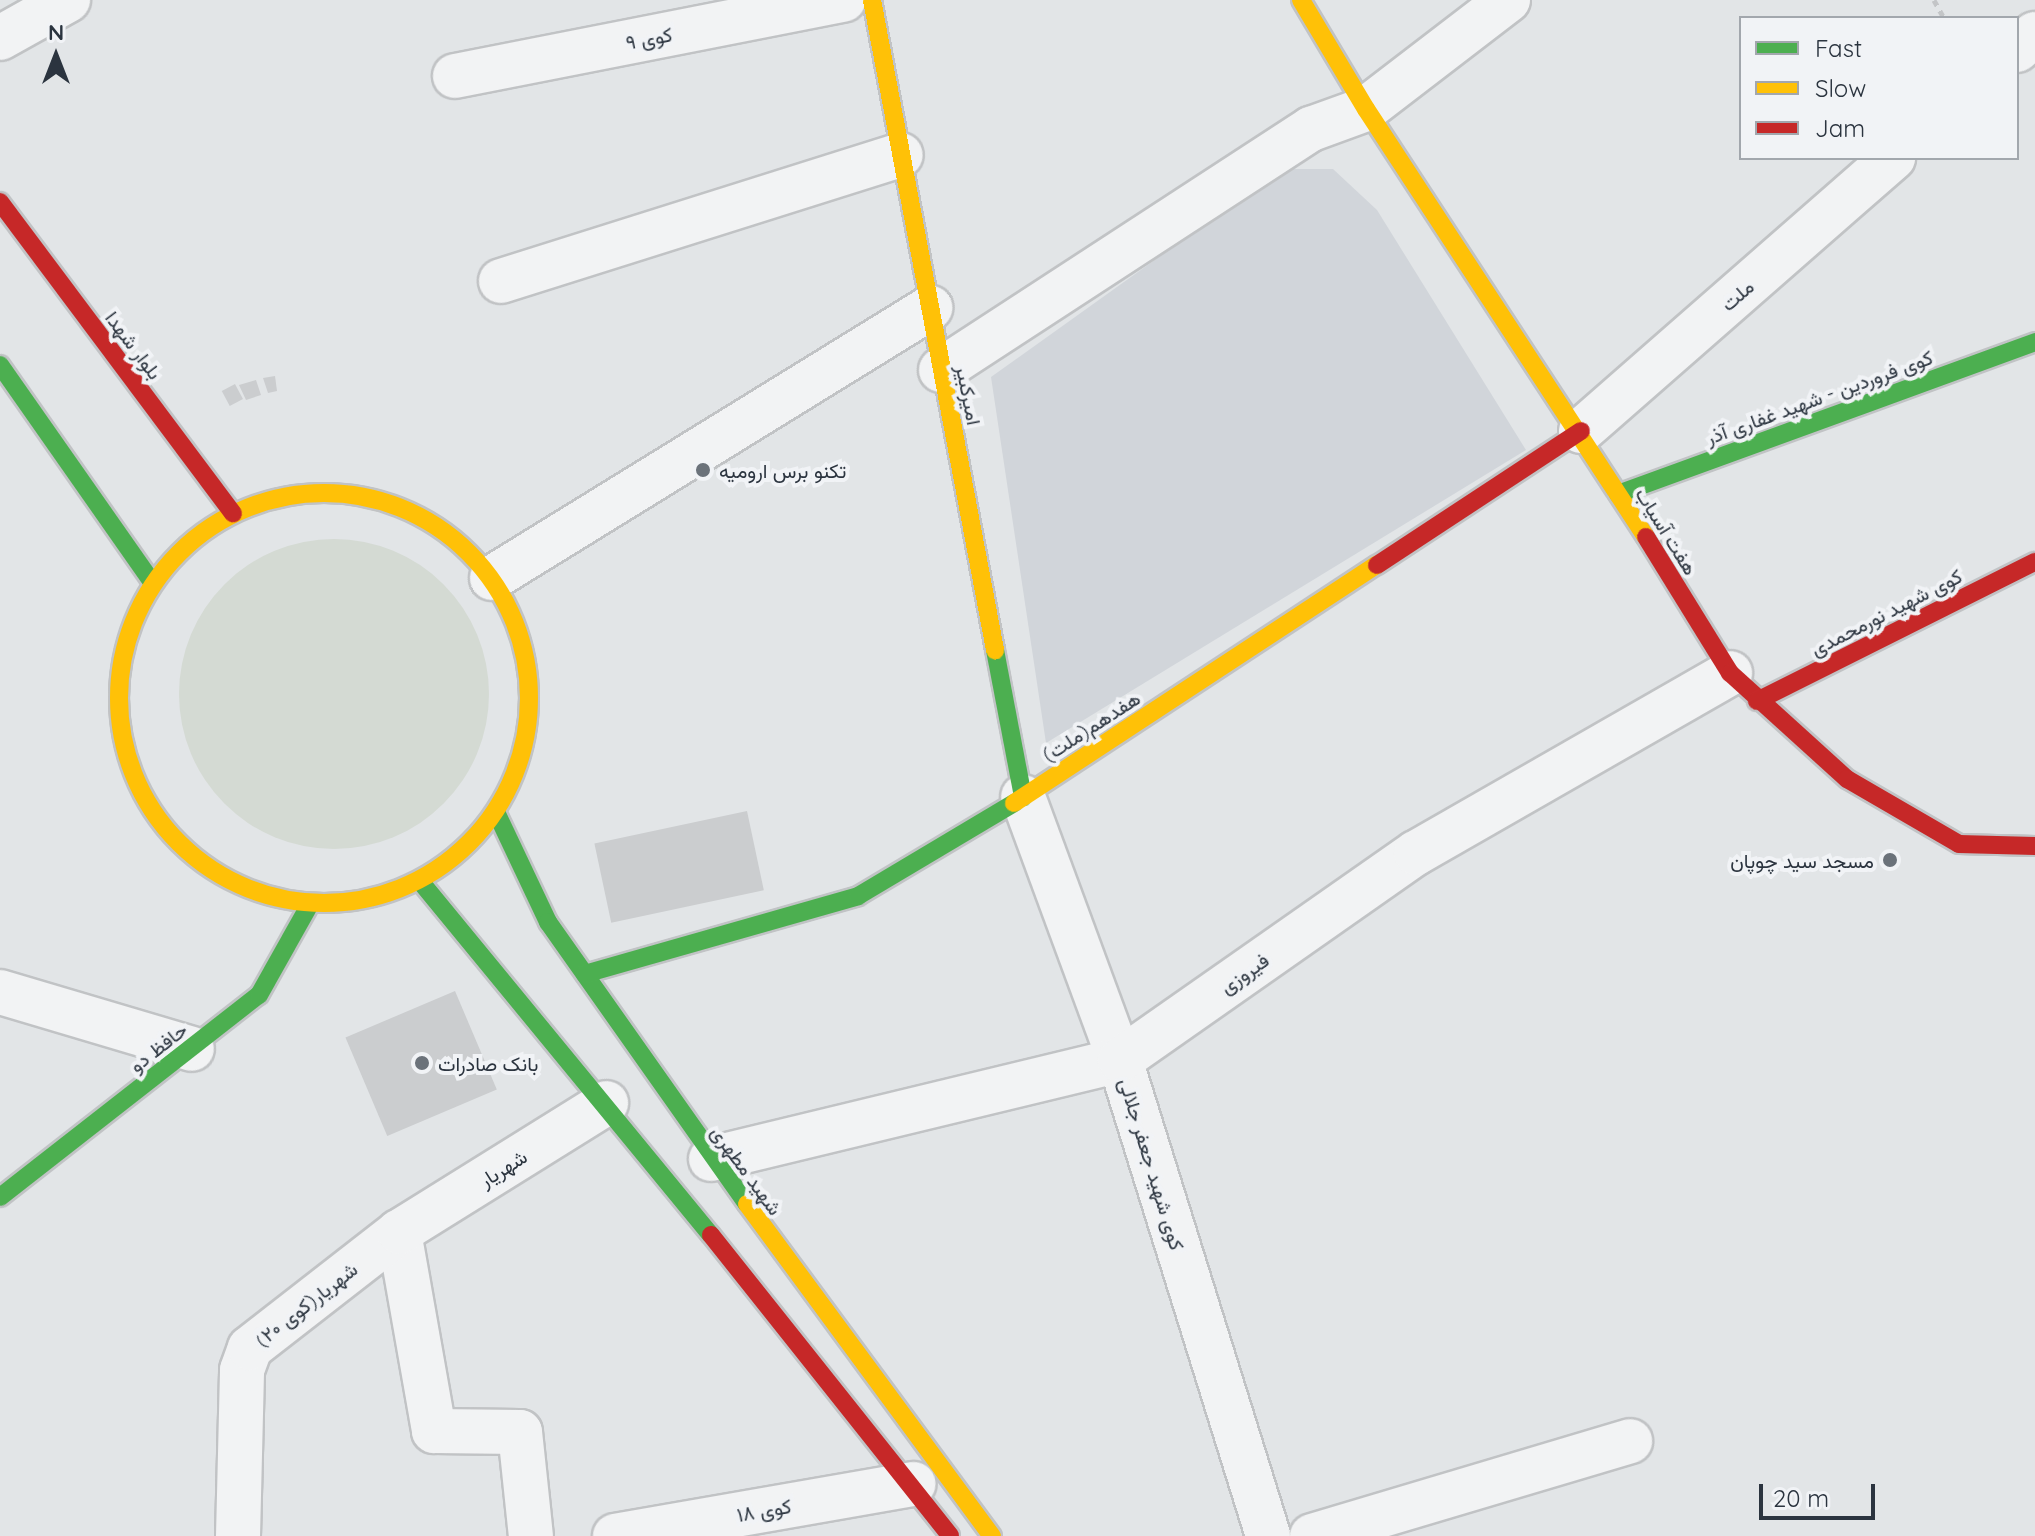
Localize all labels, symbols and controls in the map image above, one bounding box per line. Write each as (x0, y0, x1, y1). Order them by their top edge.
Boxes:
north arrow (16, 16, 96, 96)
legend (1739, 16, 2019, 160)
text: N (48, 18, 64, 46)
street label: کوی ۹ (624, 22, 674, 54)
text: Fast (1815, 33, 1862, 63)
text: Slow (1815, 73, 1866, 103)
text: Jam (1815, 113, 1865, 143)
street label: ملت (1716, 274, 1758, 316)
street label: بلوار شهدا (101, 306, 167, 384)
street label: کوی فروردین - شهید غفاری آذر (1702, 345, 1936, 449)
street label: امیرکبیر (951, 363, 987, 427)
place label: تکنو برس ارومیه (719, 458, 846, 482)
marker: تکنو برس ارومیه (694, 461, 712, 479)
street label: هفت آسیاب (1631, 483, 1703, 579)
street label: کوی شهید نورمحمدی (1806, 563, 1966, 661)
street label: هفدهم(ملت) (1038, 686, 1144, 766)
place label: مسجد سید چوپان (1730, 848, 1874, 872)
marker: مسجد سید چوپان (1881, 851, 1899, 869)
street label: فیروزی (1215, 948, 1273, 998)
street label: حافظ دو (124, 1017, 192, 1077)
place label: بانک صادرات (438, 1051, 538, 1075)
marker: بانک صادرات (413, 1054, 431, 1072)
street label: کوی شهید جعفر جلالی (1114, 1075, 1190, 1253)
street label: شهید مطهری (706, 1120, 788, 1220)
street label: شهریار (475, 1144, 531, 1192)
street label: شهریار(کوی ۲۰) (250, 1257, 362, 1351)
scale bar (1763, 1468, 1879, 1518)
text: 20 m (1773, 1483, 1829, 1513)
street label: کوی ۱۸ (735, 1493, 793, 1527)

